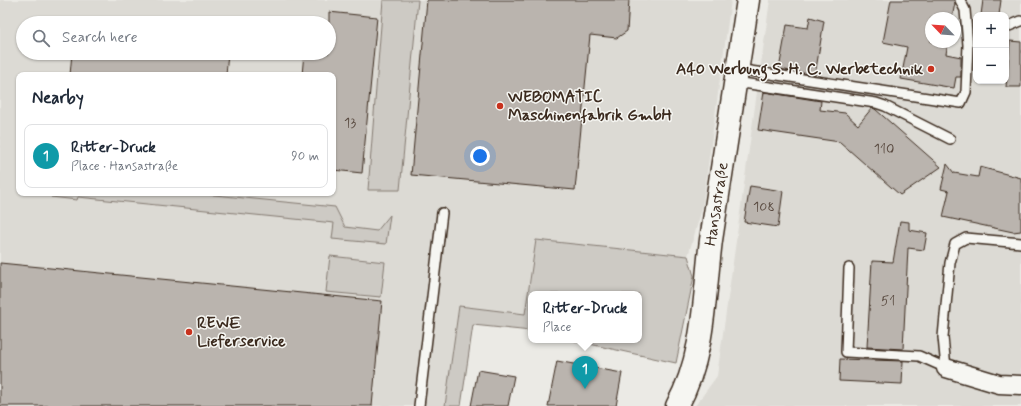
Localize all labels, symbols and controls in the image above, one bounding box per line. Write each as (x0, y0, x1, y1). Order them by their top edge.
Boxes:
north arrow (925, 12, 961, 48)
map controls (973, 12, 1009, 84)
button: + (973, 12, 1009, 48)
search box (16, 16, 336, 60)
icon: search (30, 27, 52, 49)
text: Search here (62, 28, 138, 48)
button: − (973, 48, 1009, 84)
place label: A40 Werbung S. H. C. Werbetechnik (676, 59, 924, 82)
marker: A40 Werbung S. H. C. Werbetechnik (926, 64, 936, 74)
text: Nearby (32, 87, 84, 109)
place label: WEBOMATIC Maschinenfabrik GmbH (507, 87, 673, 126)
marker: WEBOMATIC Maschinenfabrik GmbH (495, 101, 505, 111)
house number: 13 (344, 114, 356, 132)
text: Ritter-Druck (71, 138, 156, 158)
house number: 110 (874, 140, 894, 158)
your location (470, 146, 490, 166)
text: 1 (43, 148, 49, 165)
text: 90 m (291, 148, 319, 165)
text: Place · Hansastraße (71, 158, 178, 175)
street label: Hansastraße (700, 161, 733, 247)
house number: 108 (753, 198, 775, 216)
popup (528, 291, 642, 343)
house number: 51 (881, 292, 895, 310)
text: Ritter-Druck (543, 299, 627, 319)
place label: REWE Lieferservice (197, 313, 286, 352)
text: Place (543, 319, 571, 336)
marker: REWE Lieferservice (184, 327, 194, 337)
pin: 1 (572, 356, 598, 389)

